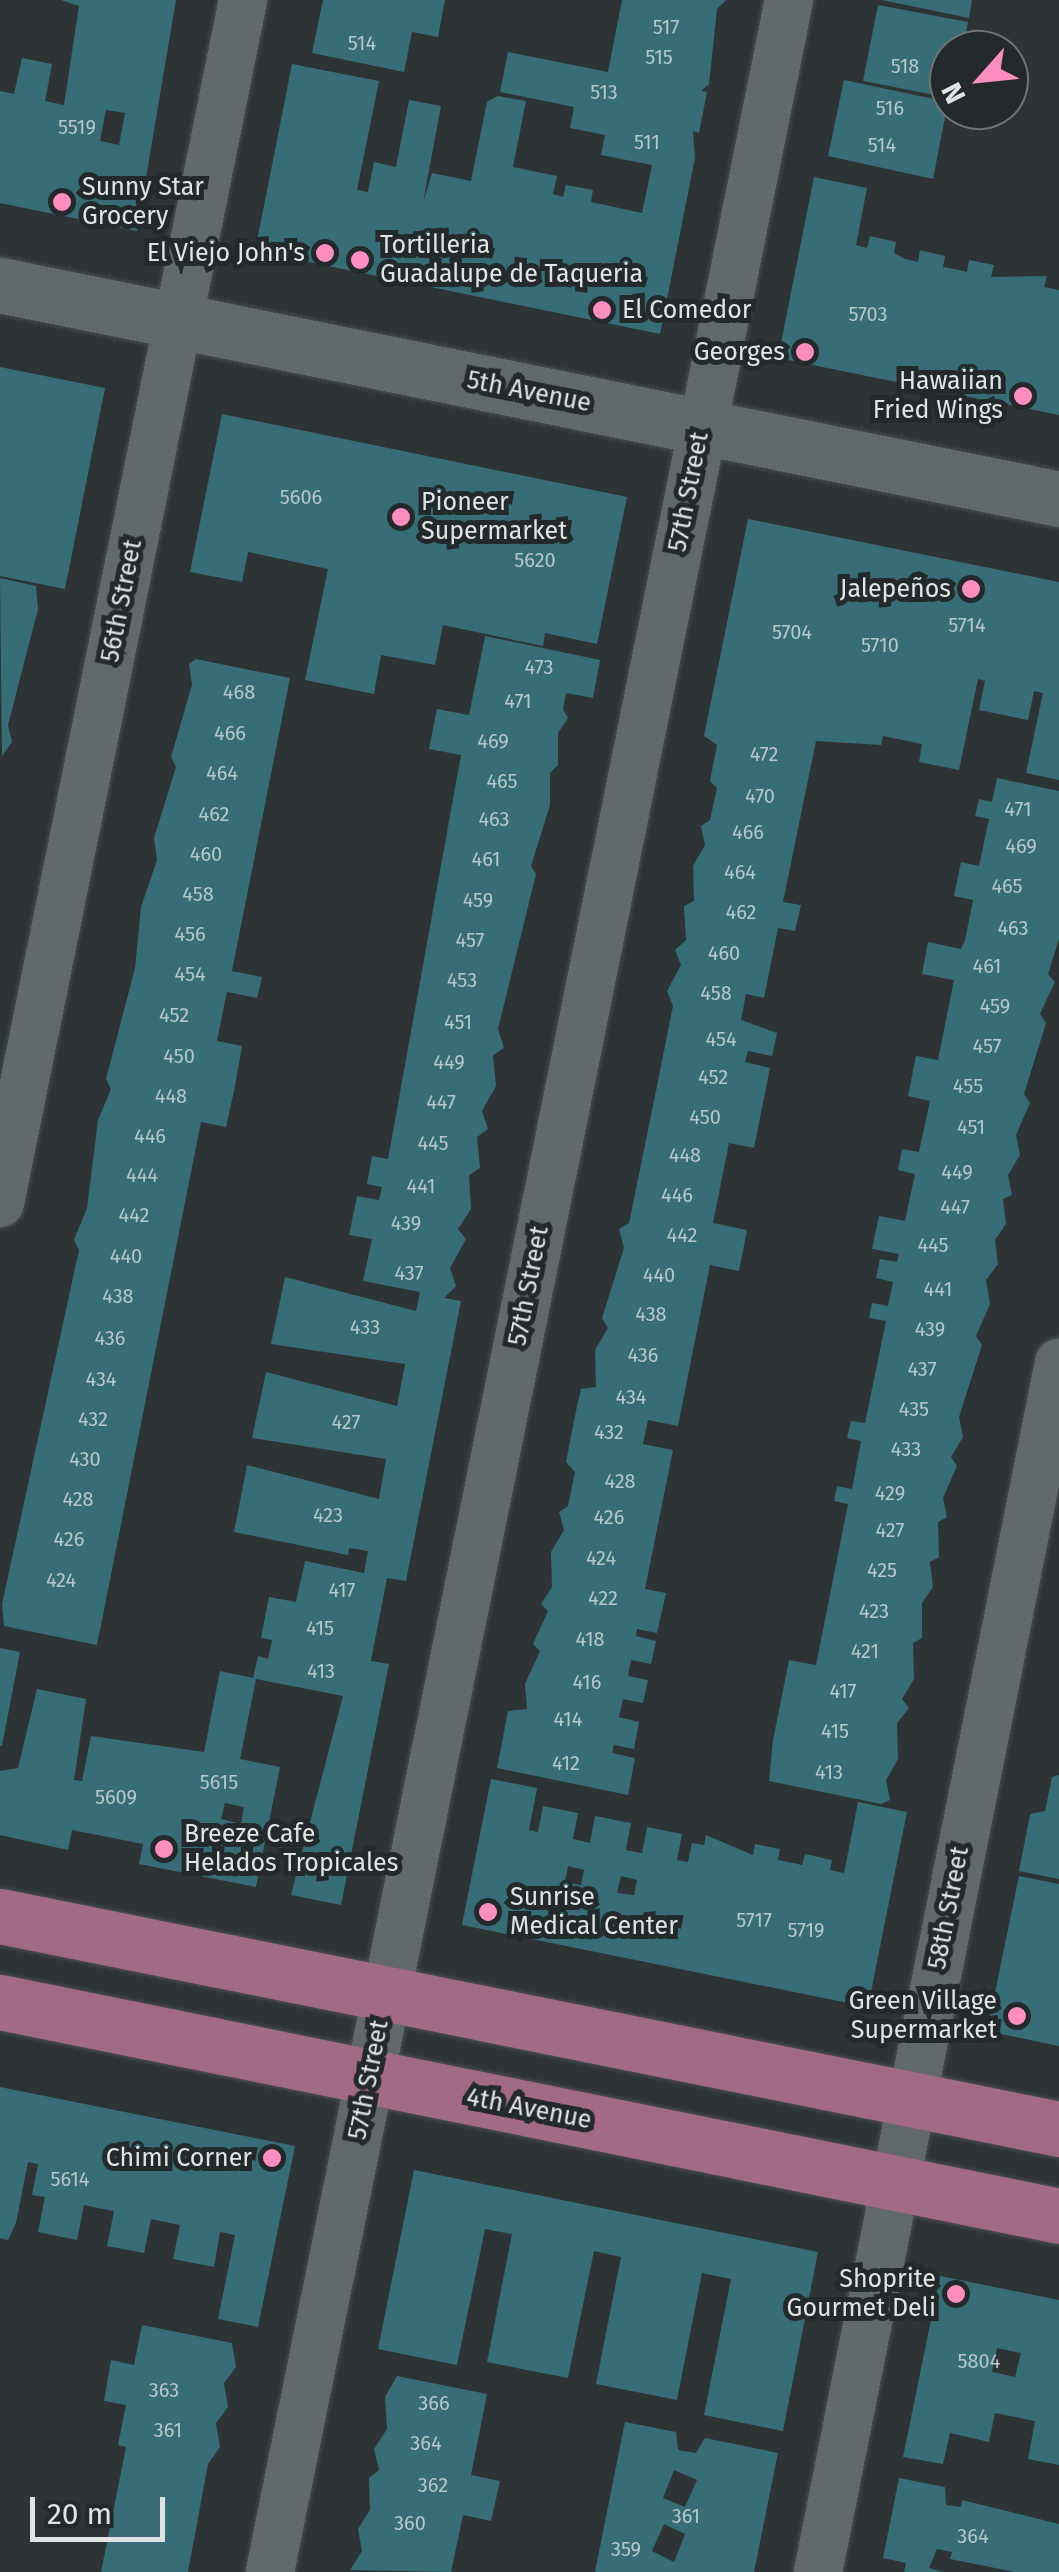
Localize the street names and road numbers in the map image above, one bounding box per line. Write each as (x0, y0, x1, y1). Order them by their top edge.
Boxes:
street label: 5th Avenue (464, 365, 594, 419)
street label: 57th Street (663, 430, 715, 554)
street label: 56th Street (95, 537, 149, 665)
street label: 57th Street (503, 1224, 555, 1348)
street label: 58th Street (922, 1844, 976, 1972)
street label: 57th Street (343, 2018, 395, 2142)
street label: 4th Avenue (464, 2082, 594, 2136)

